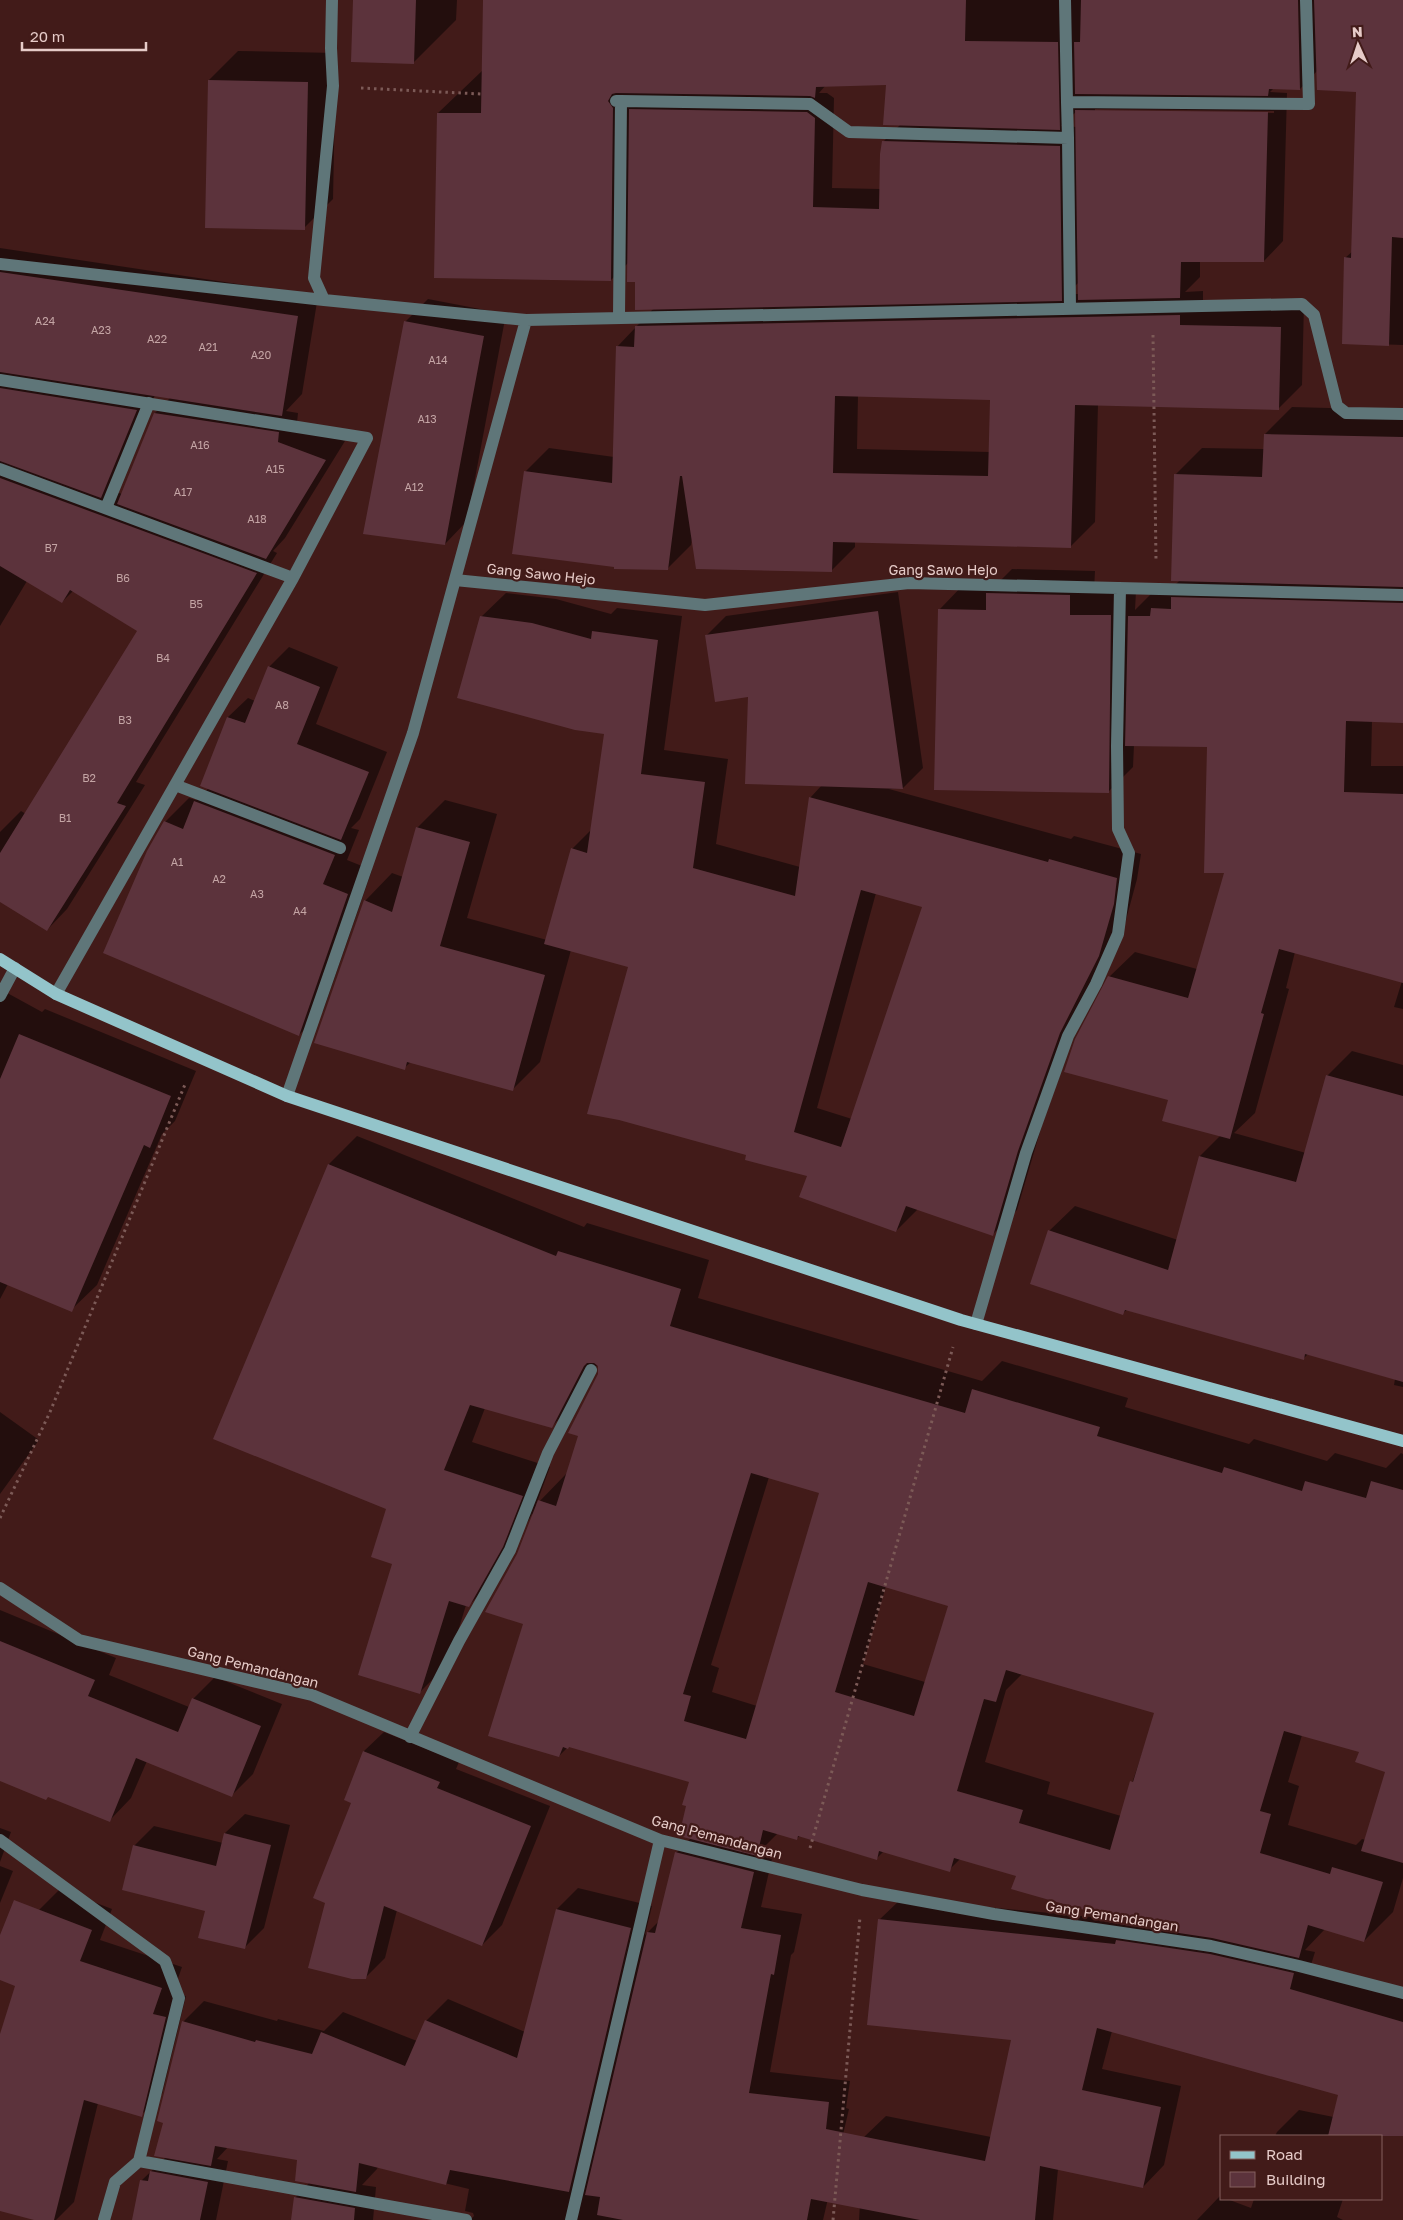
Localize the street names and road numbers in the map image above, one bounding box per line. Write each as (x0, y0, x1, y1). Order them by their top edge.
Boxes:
street label: Gang Sawo Hejo (486, 559, 596, 588)
street label: Gang Sawo Hejo (888, 561, 998, 578)
street label: Gang Pemandangan (186, 1642, 321, 1691)
street label: Gang Pemandangan (650, 1811, 784, 1862)
street label: Gang Pemandangan (1044, 1897, 1180, 1934)

